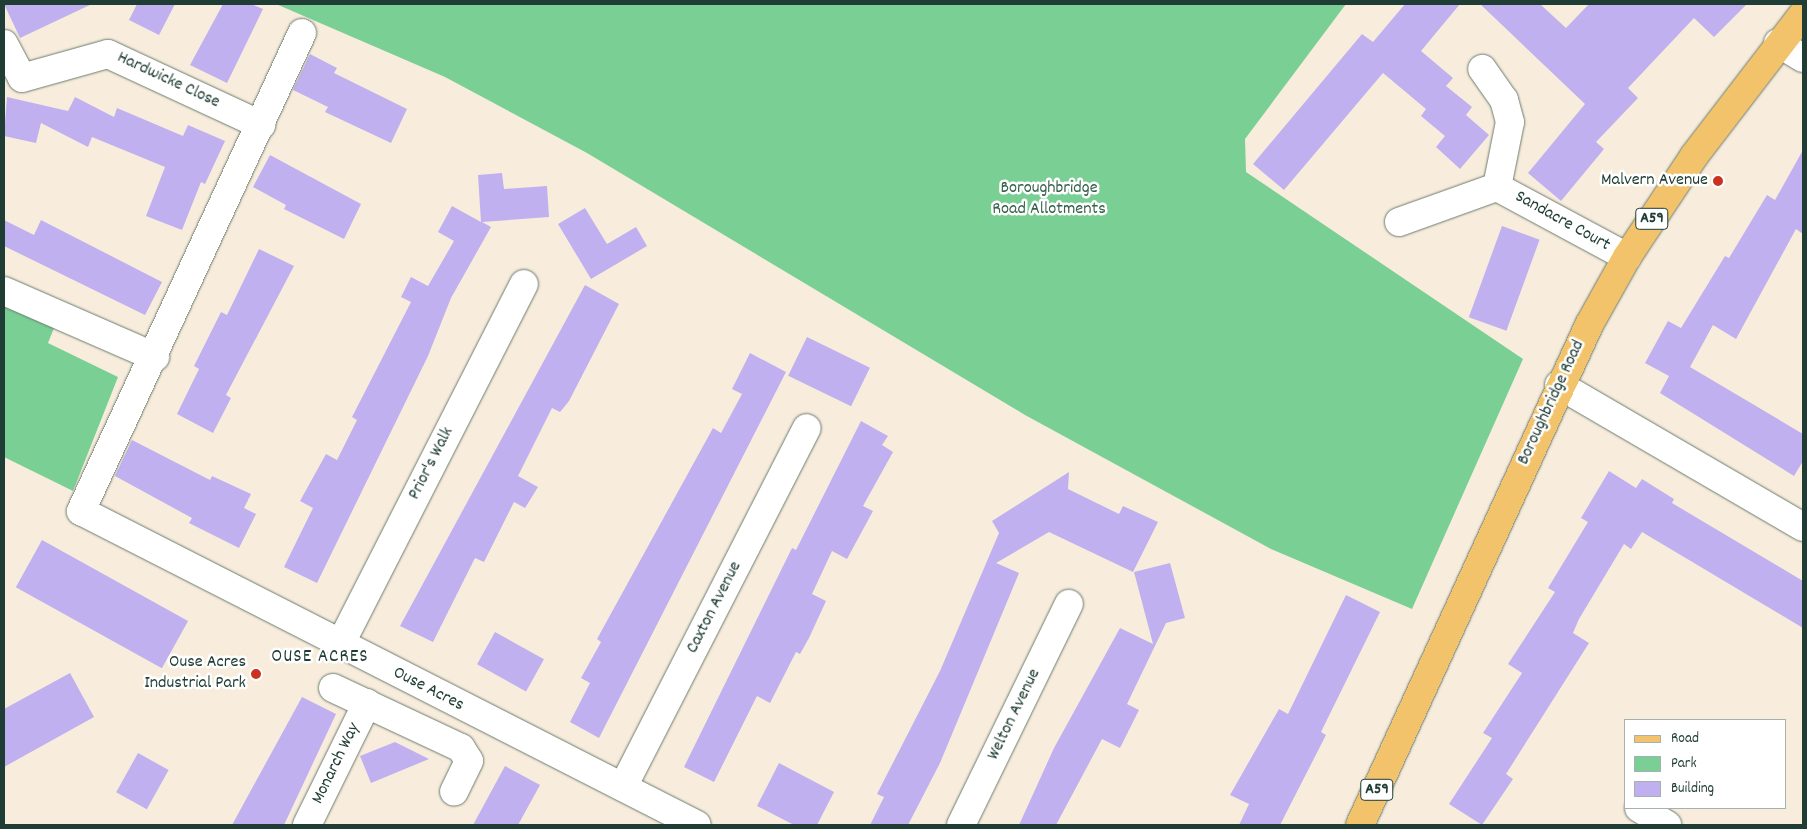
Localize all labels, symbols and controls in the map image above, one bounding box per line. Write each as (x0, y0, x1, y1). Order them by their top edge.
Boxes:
street label: Hardwicke Close (113, 48, 223, 114)
place label: Malvern Avenue (1601, 170, 1708, 192)
marker: Malvern Avenue (1712, 175, 1724, 187)
park label: Boroughbridge Road Allotments (992, 179, 1106, 222)
street label: Sandacre Court (1511, 187, 1613, 257)
road number: A59 (1634, 205, 1670, 232)
street label: Boroughbridge Road (1514, 337, 1590, 469)
street label: Prior's Walk (405, 424, 459, 504)
street label: Caxton Avenue (683, 558, 747, 658)
district label: OUSE ACRES (270, 647, 370, 669)
place label: Ouse Acres Industrial Park (144, 653, 246, 696)
street label: Ouse Acres (389, 663, 467, 717)
street label: Welton Avenue (984, 666, 1046, 764)
marker: Ouse Acres Industrial Park (250, 668, 262, 680)
legend (1624, 719, 1787, 809)
street label: Monarch Way (308, 720, 366, 808)
text: Road (1671, 728, 1699, 750)
text: Park (1671, 753, 1697, 775)
road number: A59 (1360, 776, 1394, 804)
text: Building (1671, 778, 1714, 800)

